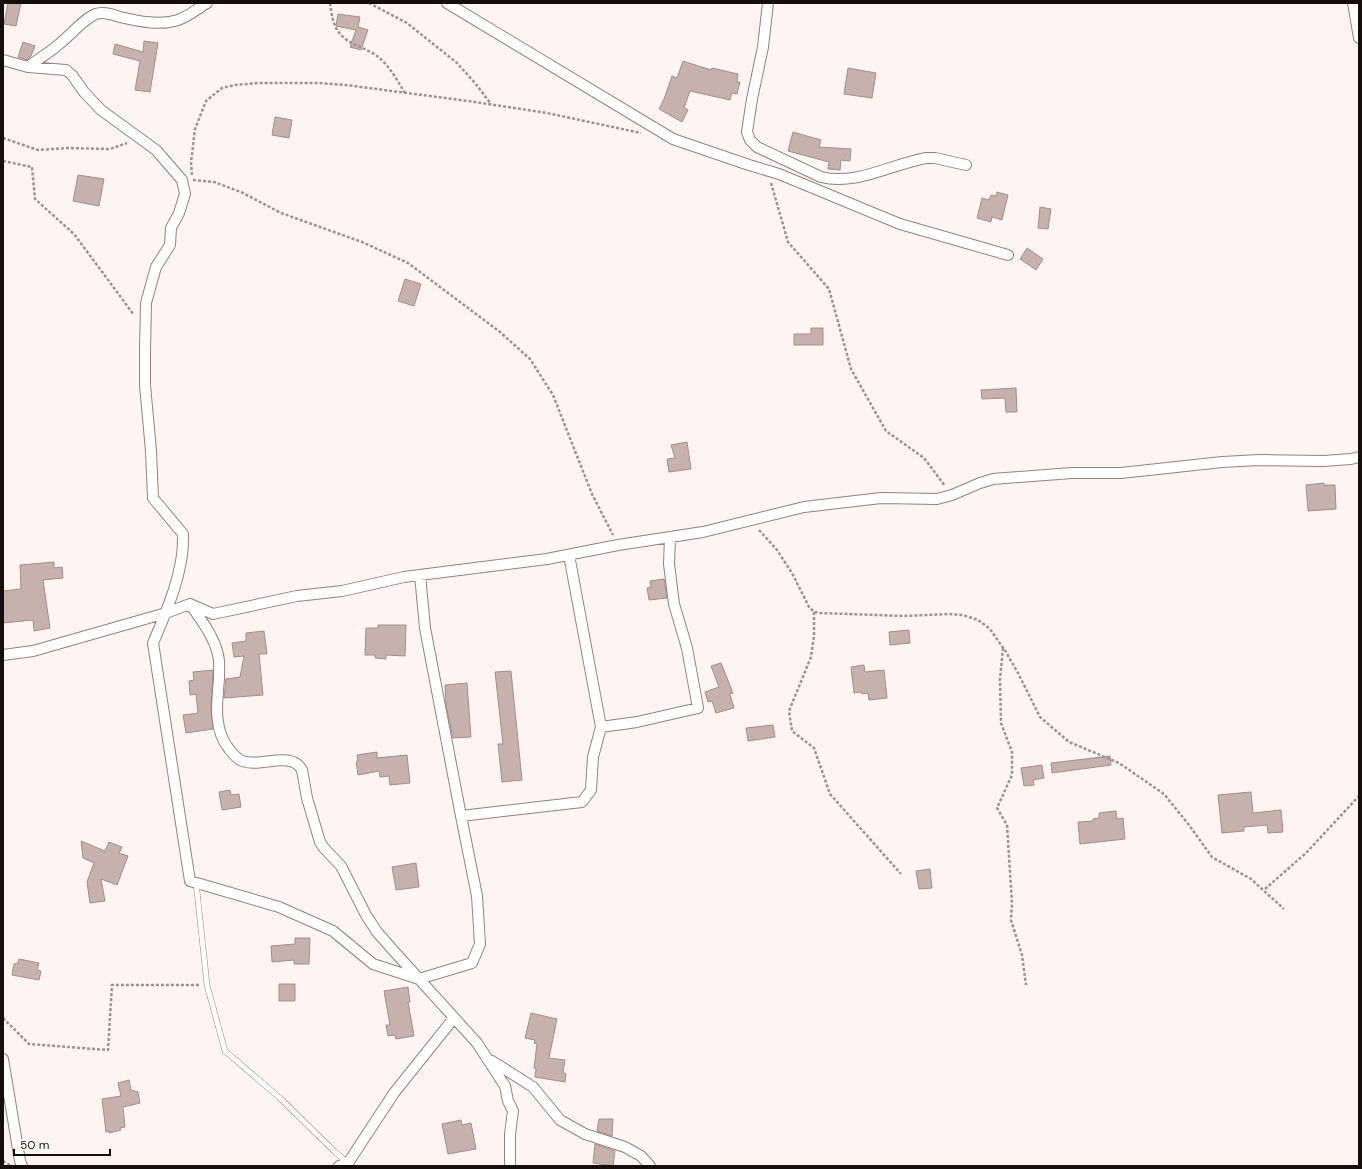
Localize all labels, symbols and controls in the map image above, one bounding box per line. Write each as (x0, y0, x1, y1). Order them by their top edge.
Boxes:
scale bar (14, 1131, 110, 1157)
text: 50 m (20, 1137, 49, 1153)

